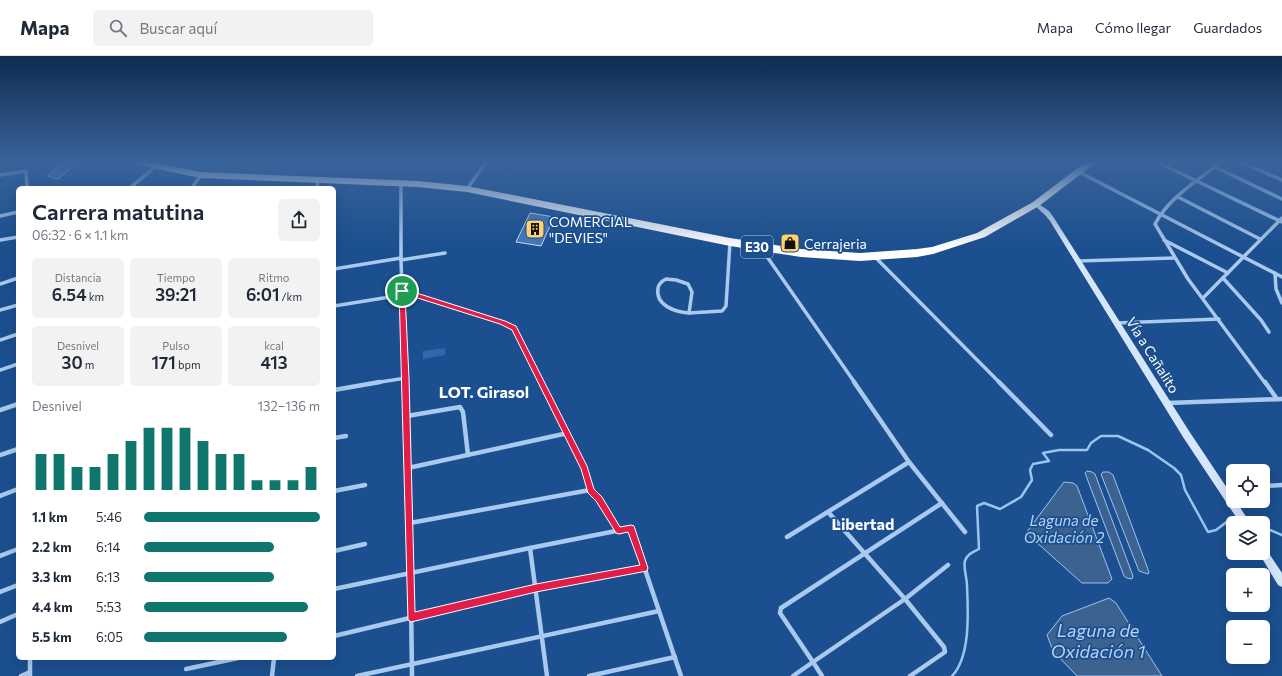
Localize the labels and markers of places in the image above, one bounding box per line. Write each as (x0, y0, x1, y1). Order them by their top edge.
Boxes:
place label: COMERCIAL "DEVIES" (549, 213, 632, 246)
building icon: COMERCIAL "DEVIES" (524, 218, 546, 240)
shop icon: Cerrajeria (779, 232, 801, 254)
place label: Cerrajeria (804, 235, 867, 252)
pin (385, 274, 419, 308)

